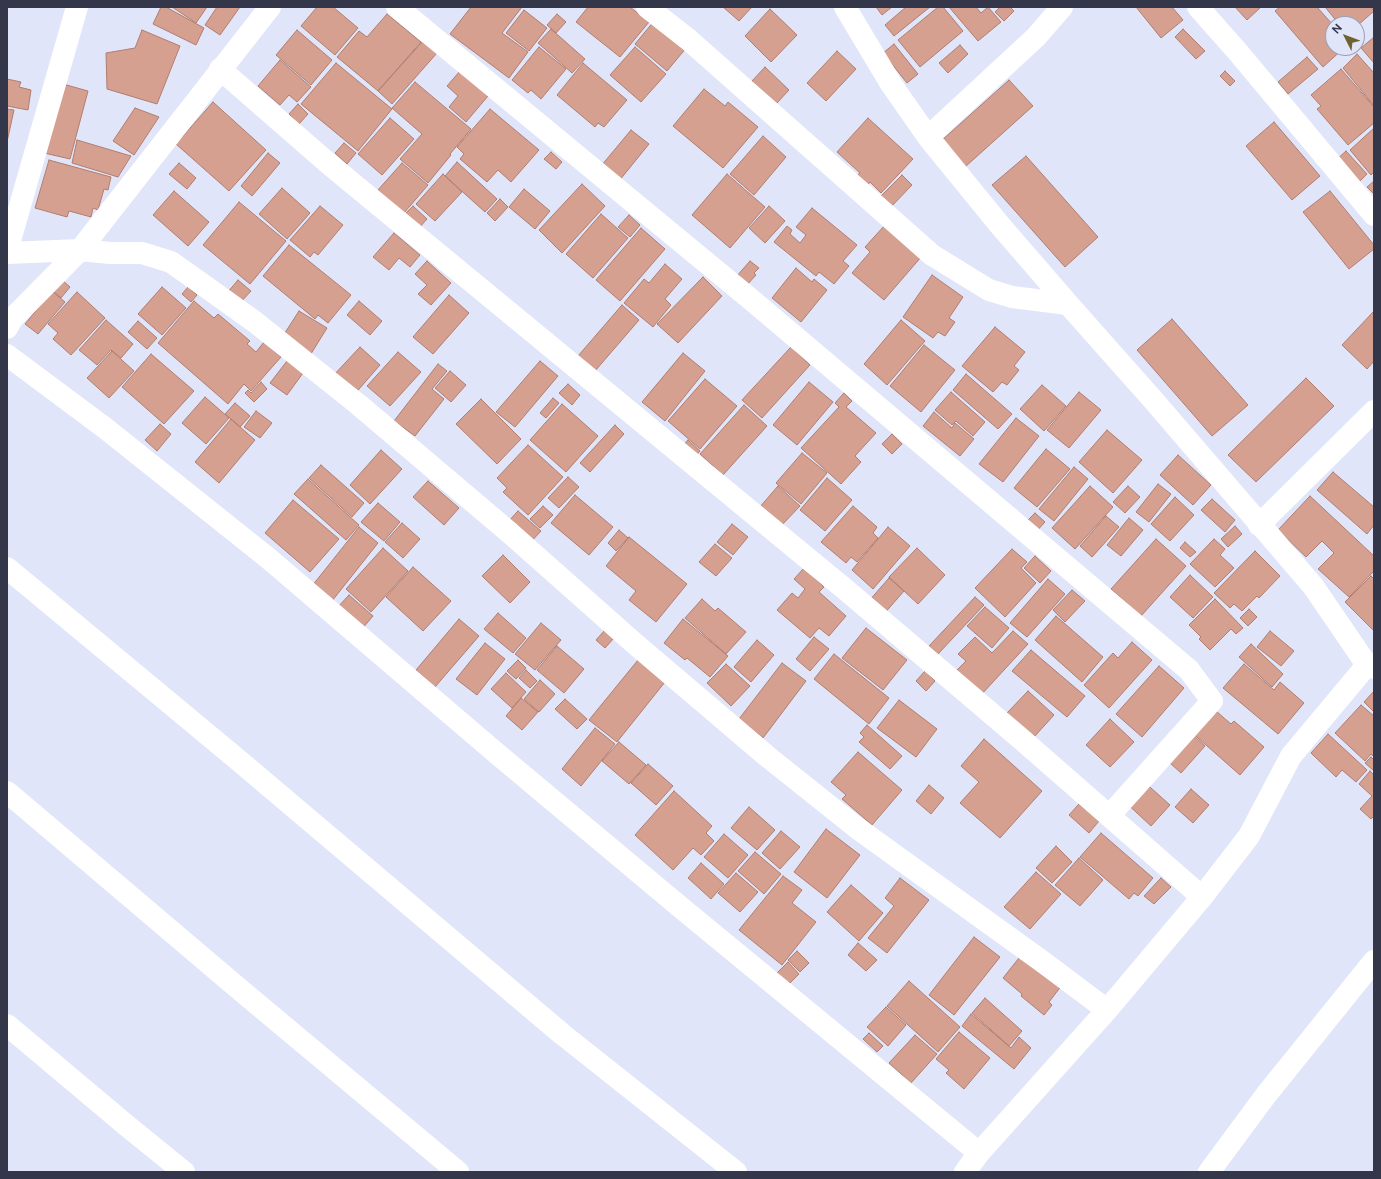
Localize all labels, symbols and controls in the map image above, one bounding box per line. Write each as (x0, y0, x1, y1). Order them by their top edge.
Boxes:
north arrow (1325, 16, 1365, 56)
text: N (1329, 21, 1344, 36)

